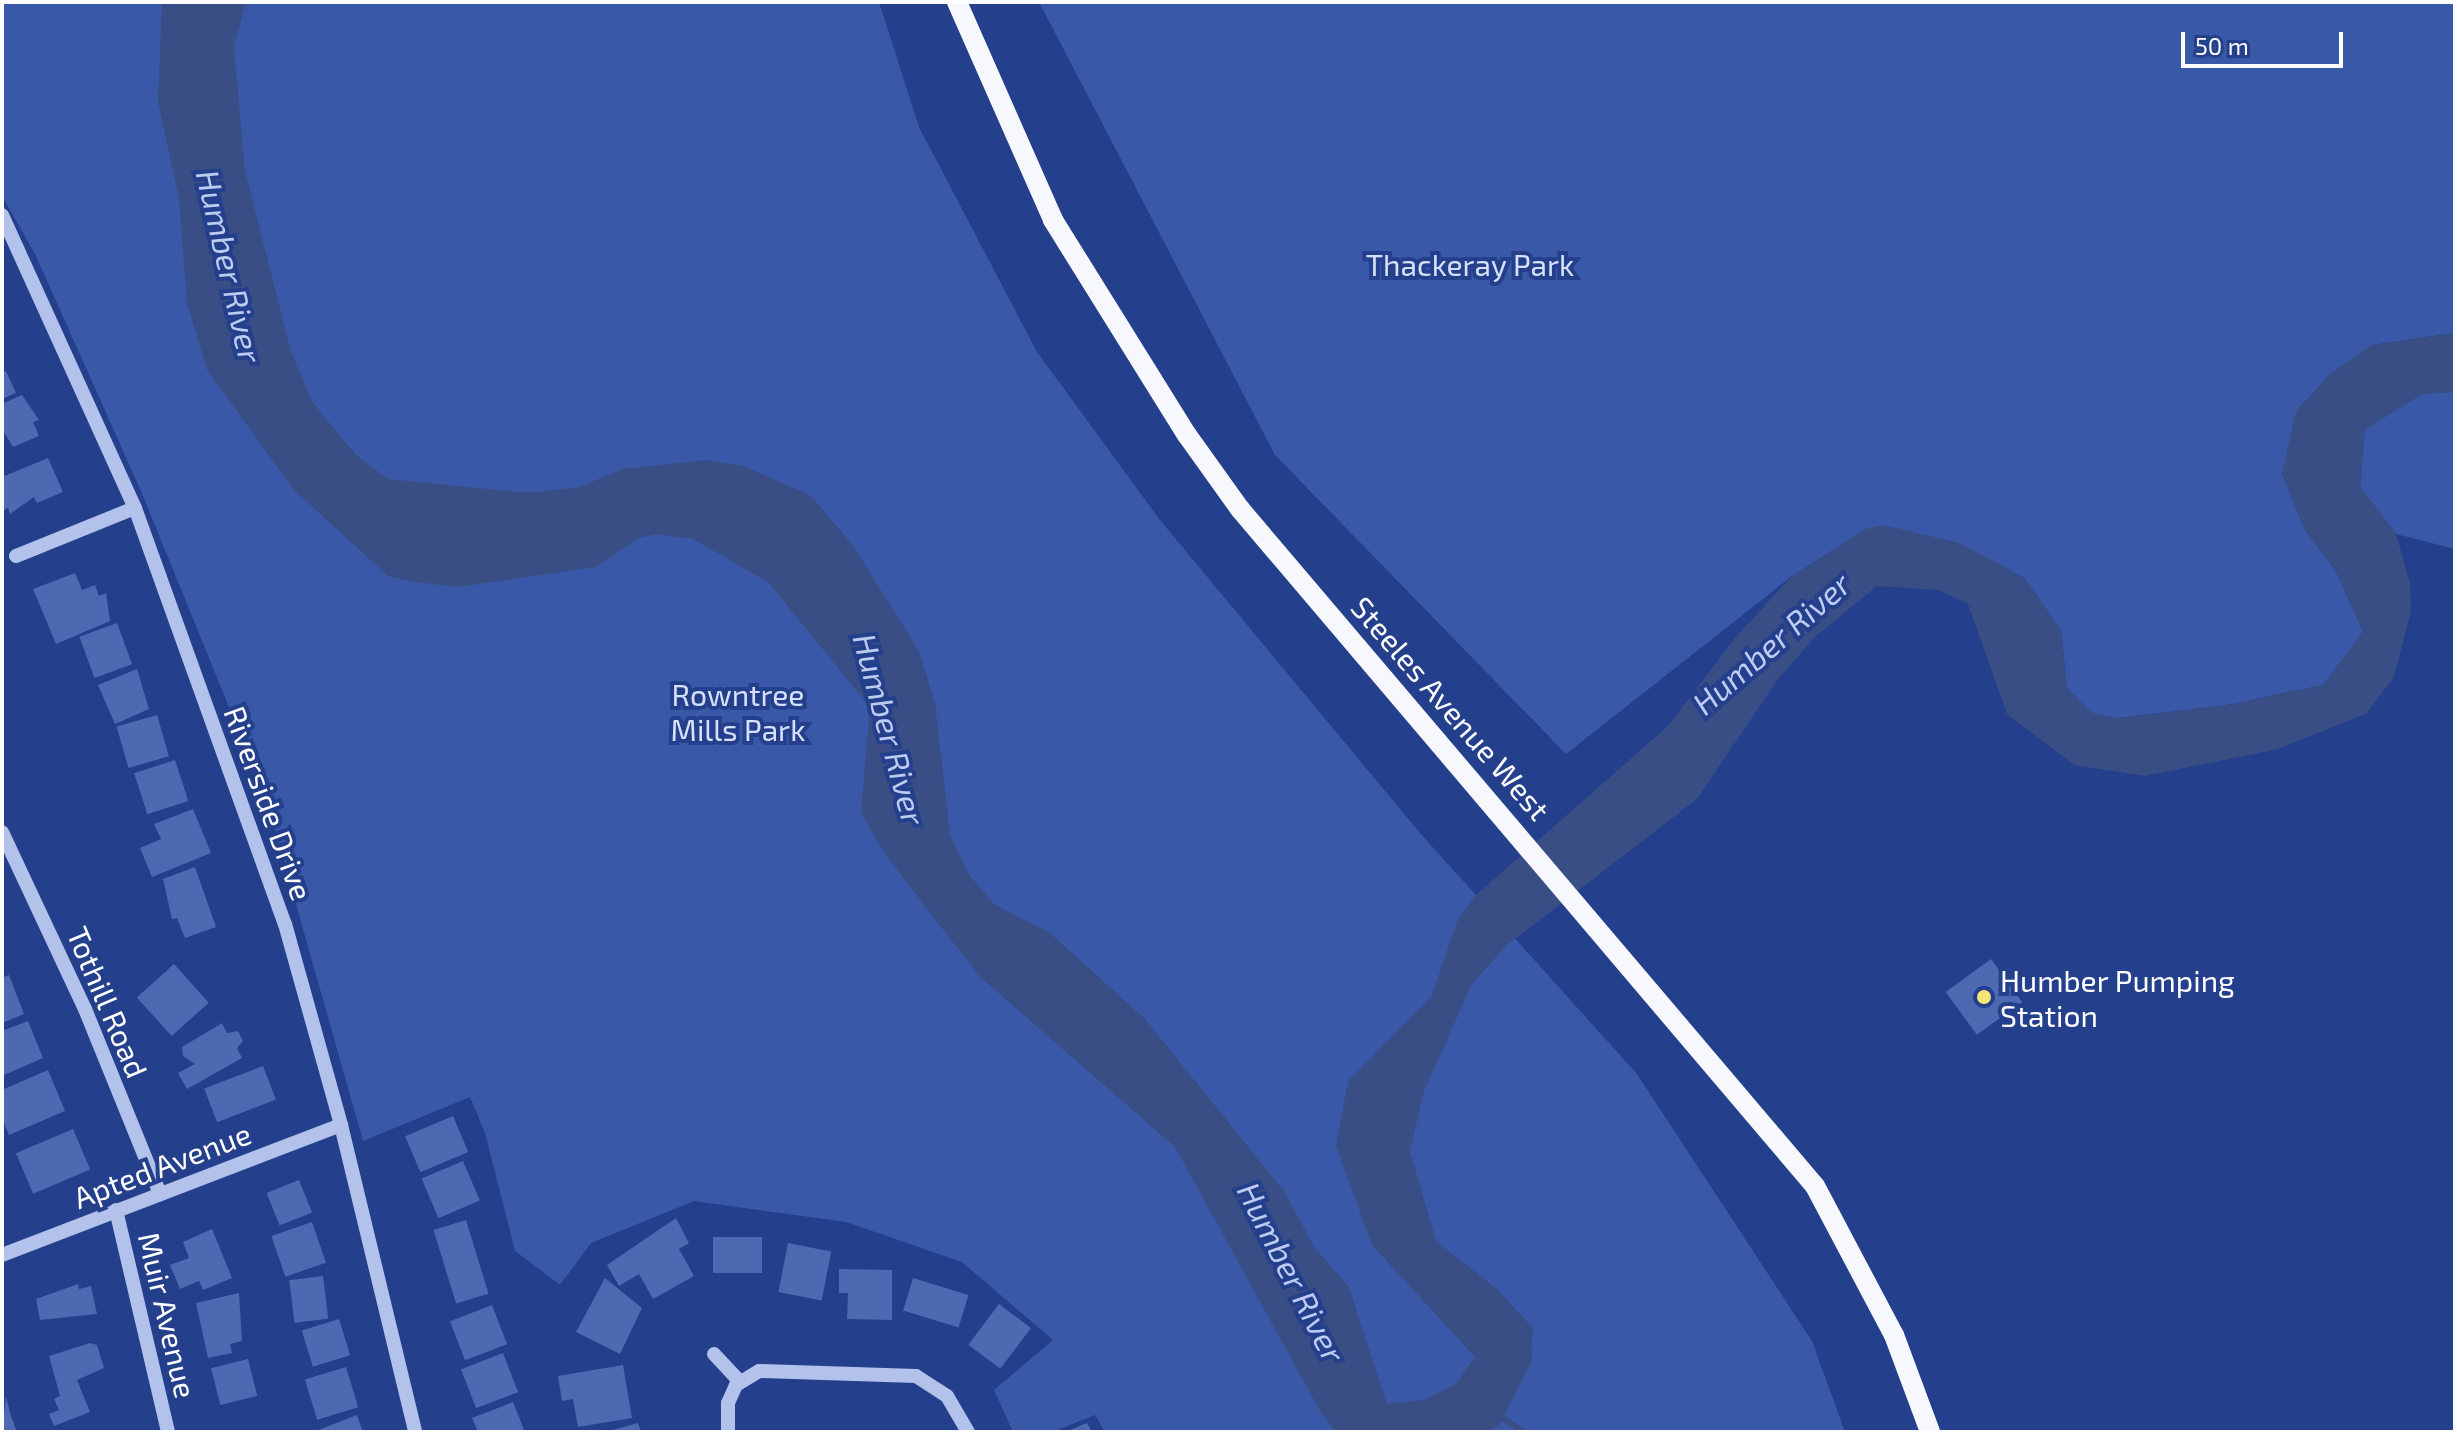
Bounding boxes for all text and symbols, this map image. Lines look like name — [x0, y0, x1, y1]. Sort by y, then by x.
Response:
scale bar — [2185, 16, 2347, 66]
text: 50 m — [2195, 31, 2249, 60]
water label: Humber River — [189, 166, 271, 366]
park label: Thackeray Park — [1365, 246, 1575, 282]
water label: Humber River — [1684, 564, 1858, 722]
street label: Steeles Avenue West — [1344, 589, 1558, 827]
water label: Humber River — [846, 629, 934, 829]
park label: Rowntree Mills Park — [671, 676, 805, 746]
street label: Riverside Drive — [217, 701, 321, 905]
street label: Tothill Road — [60, 921, 156, 1083]
place label: Humber Pumping Station — [2000, 962, 2235, 1032]
marker: Humber Pumping Station — [1975, 988, 1993, 1006]
street label: Apted Avenue — [68, 1115, 256, 1215]
water label: Humber River — [1230, 1175, 1354, 1369]
street label: Muir Avenue — [131, 1228, 205, 1402]

